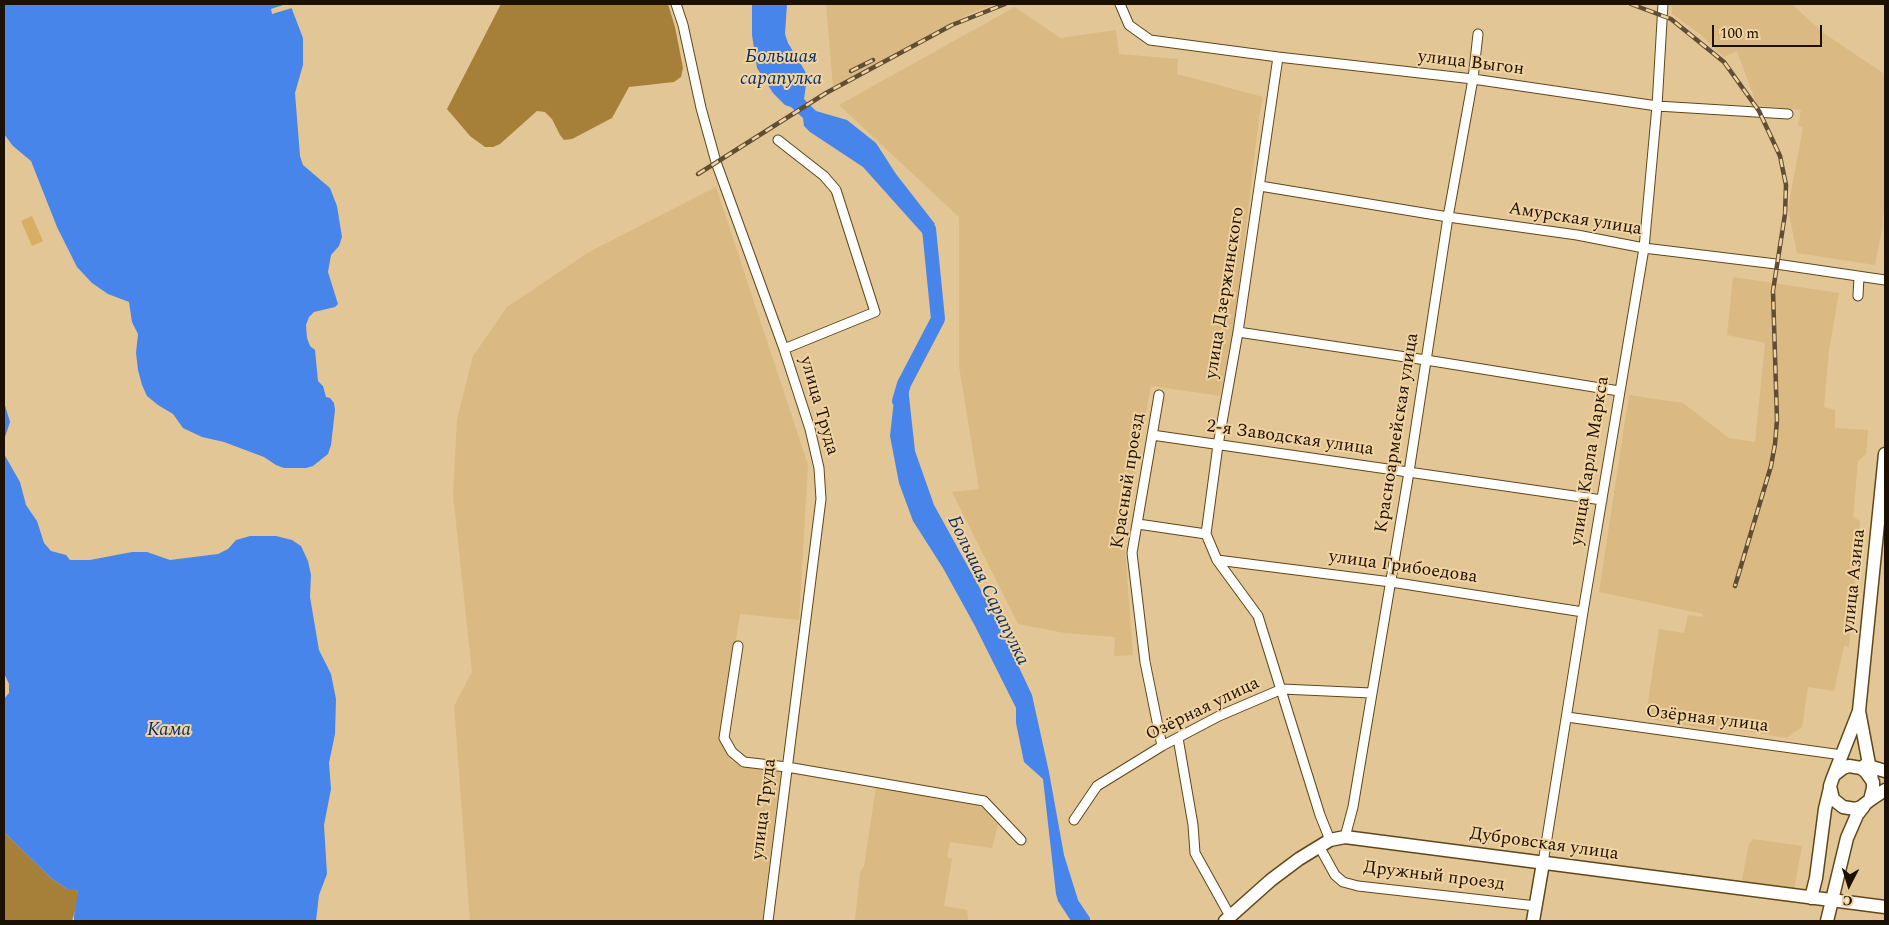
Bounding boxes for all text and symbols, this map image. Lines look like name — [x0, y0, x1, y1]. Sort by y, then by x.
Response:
scale bar — [1714, 15, 1824, 47]
text: 100 m — [1720, 22, 1759, 45]
water label: Большая сарапулка — [740, 47, 822, 91]
street label: улица Выгон — [1417, 47, 1525, 81]
street label: Амурская улица — [1507, 199, 1643, 241]
street label: улица Дзержинского — [1202, 205, 1250, 381]
street label: Красноармейская улица — [1372, 331, 1424, 535]
street label: улица Труда — [794, 354, 842, 458]
street label: улица Карла Маркса — [1567, 375, 1615, 547]
street label: Красный проезд — [1108, 412, 1150, 550]
street label: 2-я Заводская улица — [1205, 417, 1375, 461]
water label: Большая Сарапулка — [941, 512, 1033, 670]
street label: улица Азина — [1839, 528, 1871, 634]
street label: улица Грибоедова — [1327, 547, 1479, 589]
street label: Озёрная улица — [1143, 673, 1263, 747]
street label: Озёрная улица — [1644, 702, 1770, 738]
water label: Кама — [147, 720, 191, 742]
street label: улица Труда — [748, 757, 782, 861]
street label: Дубровская улица — [1468, 824, 1620, 866]
street label: Дружный проезд — [1362, 858, 1506, 896]
north arrow — [1824, 860, 1874, 910]
text: С — [1842, 890, 1854, 911]

